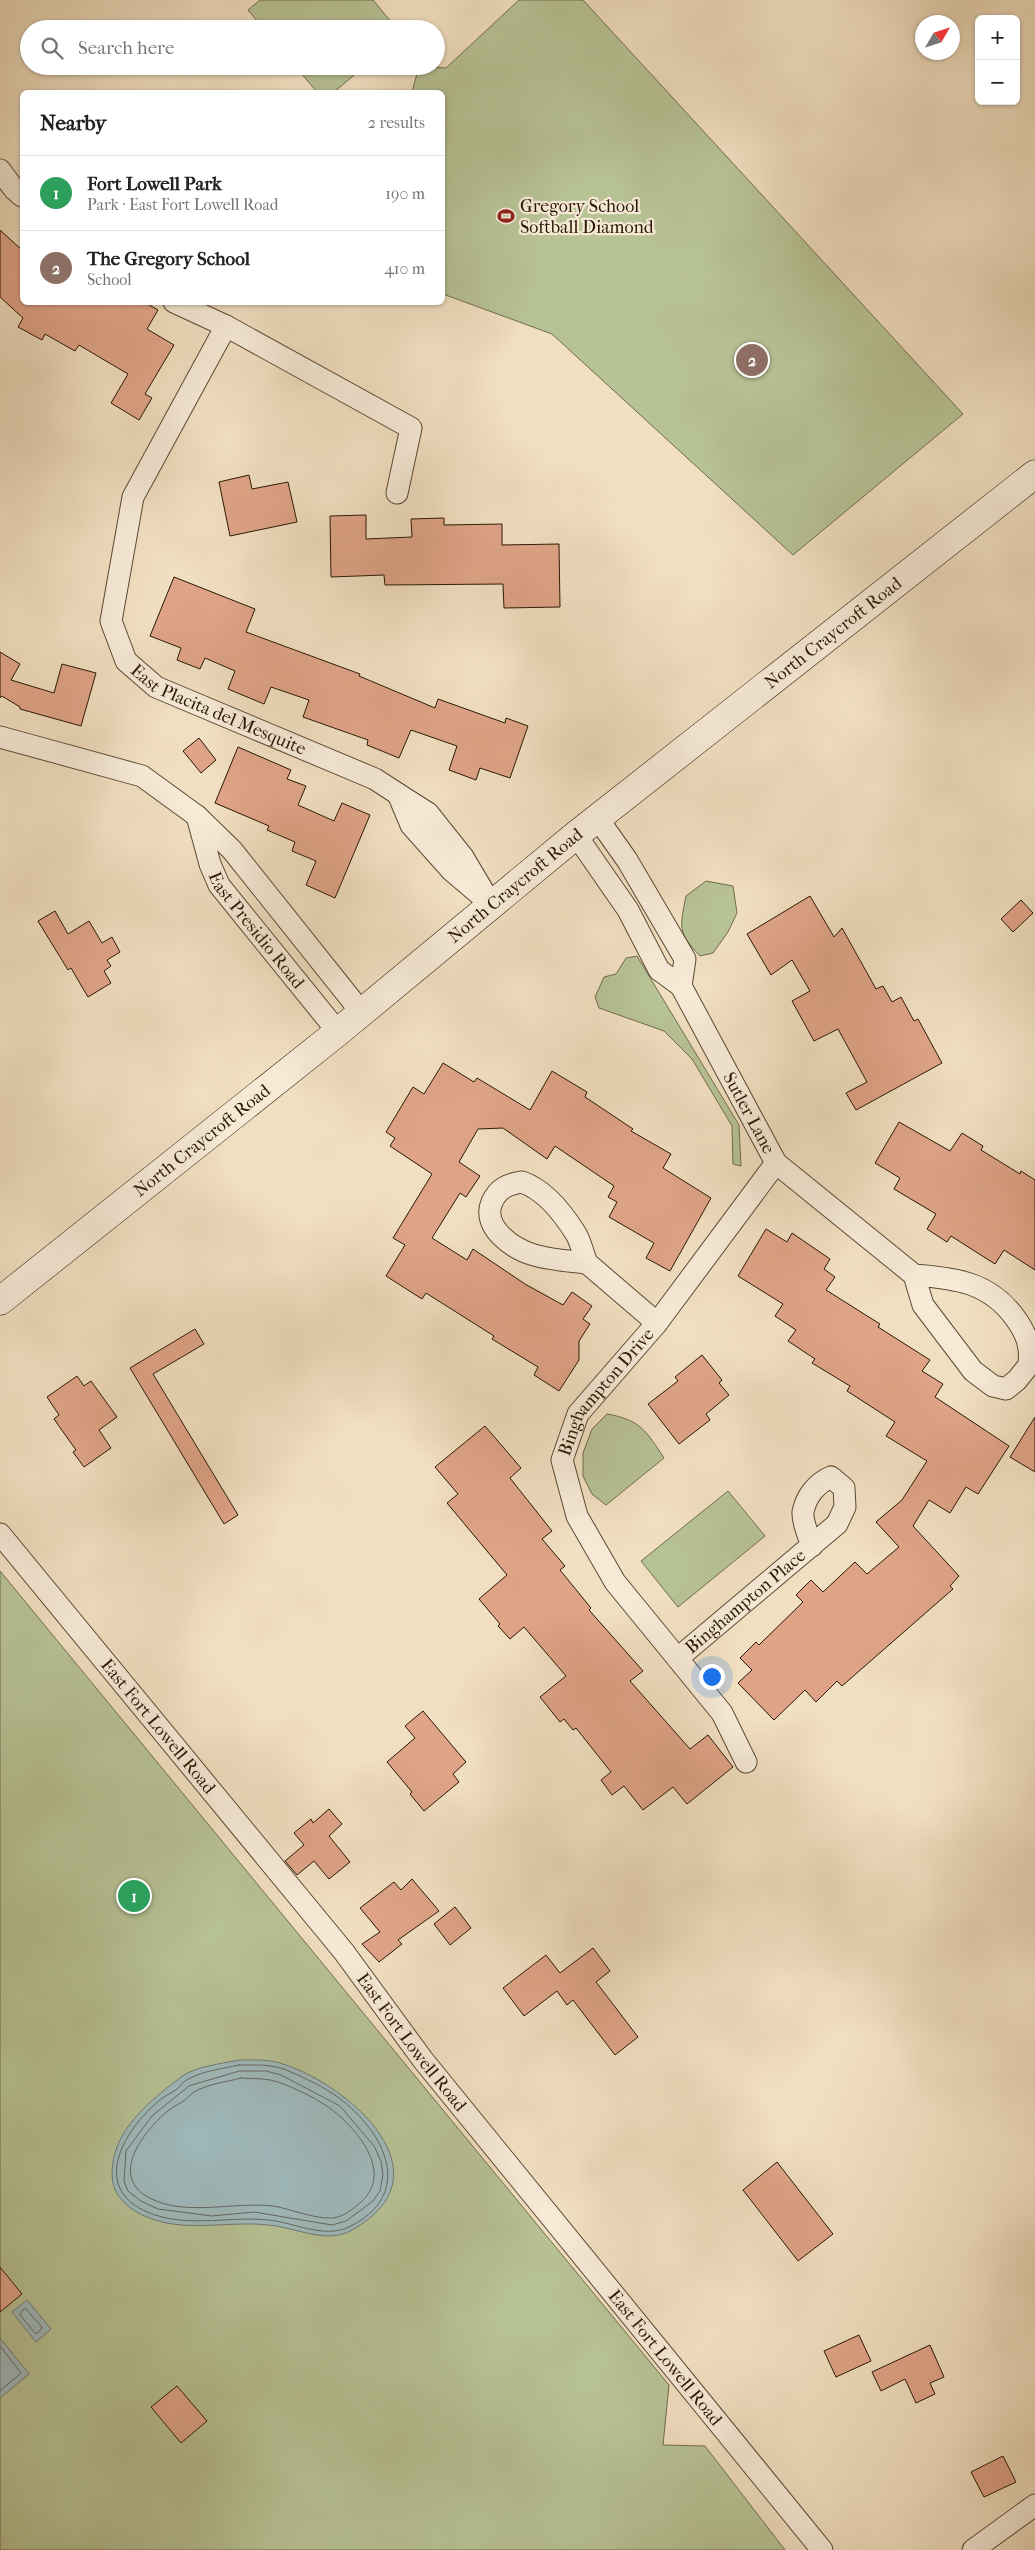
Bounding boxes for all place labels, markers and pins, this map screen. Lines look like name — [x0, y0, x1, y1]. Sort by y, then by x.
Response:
place label: Gregory School Softball Diamond — [520, 196, 654, 238]
sports icon: Gregory School Softball Diamond — [496, 206, 516, 226]
pin: 2 — [736, 341, 768, 379]
pin: 1 — [118, 1877, 150, 1915]

